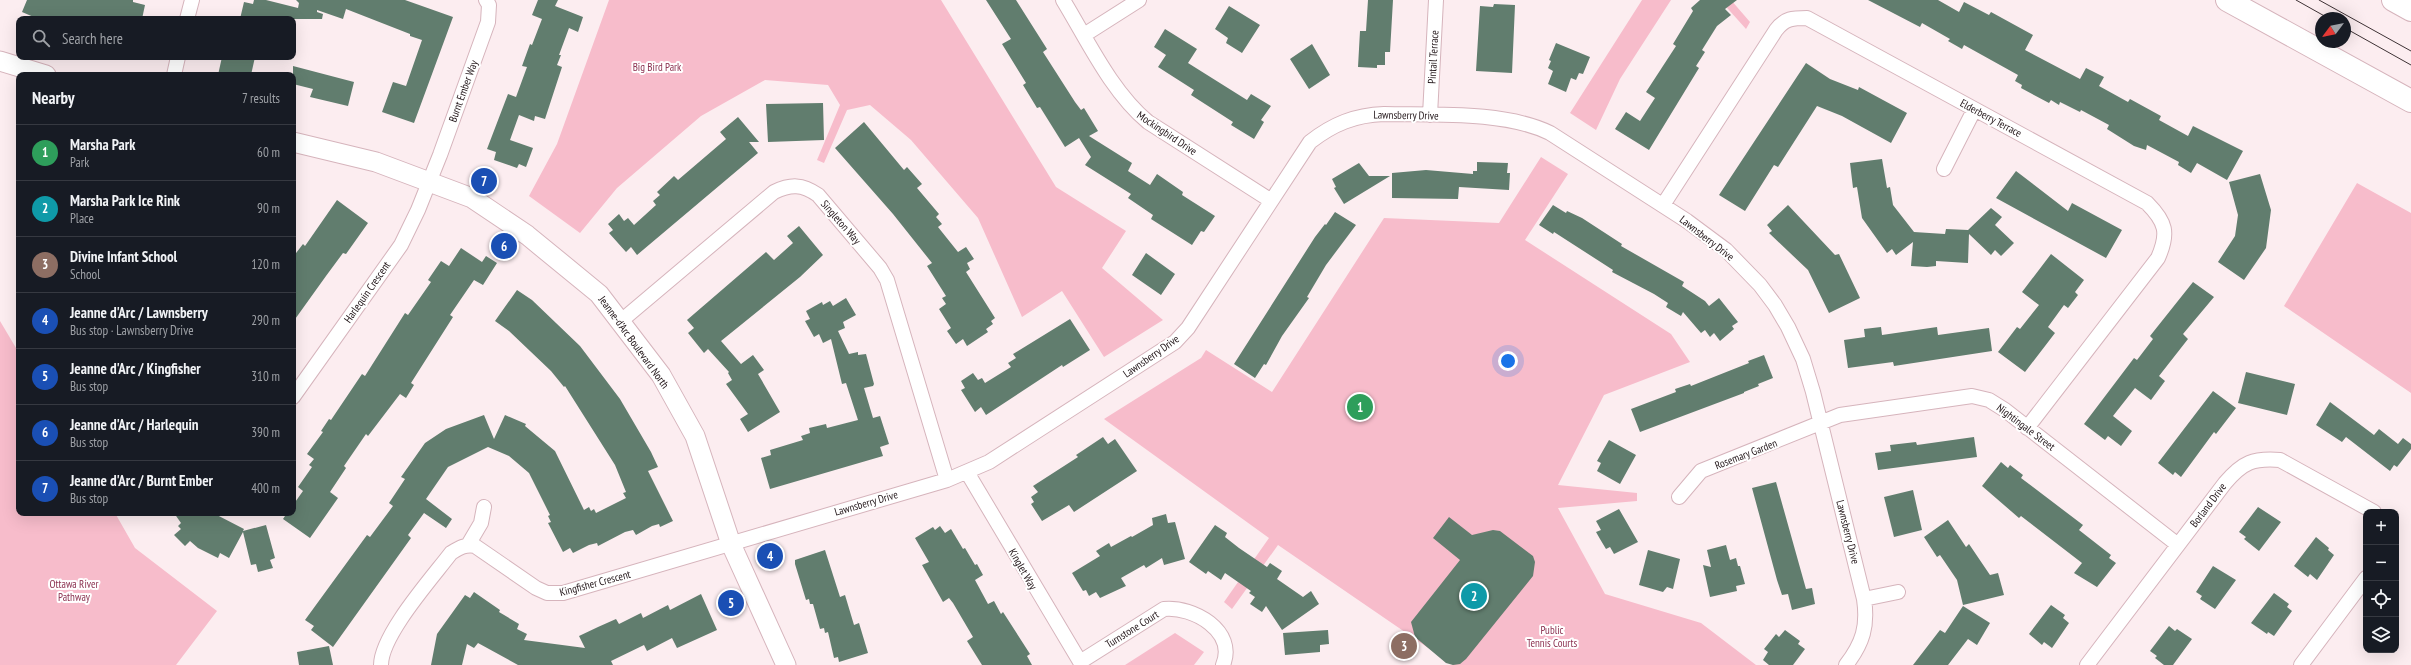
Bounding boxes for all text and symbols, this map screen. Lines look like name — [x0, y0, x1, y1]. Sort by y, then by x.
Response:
north arrow — [2315, 12, 2351, 48]
search box — [16, 16, 296, 60]
icon: search — [30, 27, 52, 49]
text: Search here — [62, 29, 123, 48]
street label: Pintail Terrace — [1425, 29, 1441, 84]
street label: Burnt Ember Way — [445, 57, 481, 124]
park label: Big Bird Park — [633, 60, 682, 74]
text: Nearby — [32, 87, 75, 109]
text: 7 results — [242, 90, 280, 107]
street label: Elderberry Terrace — [1958, 96, 2025, 140]
street label: Lawnsberry Drive — [1373, 107, 1439, 123]
street label: Mockingbird Drive — [1134, 108, 1200, 158]
text: Marsha Park — [70, 135, 135, 154]
text: 1 — [42, 144, 48, 161]
text: 60 m — [257, 144, 280, 161]
text: Park — [70, 154, 89, 171]
pin: 7 — [471, 166, 497, 196]
text: Marsha Park Ice Rink — [70, 191, 180, 210]
street label: Singleton Way — [818, 197, 865, 248]
text: 2 — [42, 200, 48, 217]
text: 90 m — [257, 200, 280, 217]
text: Place — [70, 210, 94, 227]
street label: Lawnsberry Drive — [1677, 212, 1737, 264]
pin: 6 — [491, 231, 517, 261]
text: Divine Infant School — [70, 247, 177, 266]
text: 3 — [42, 256, 48, 273]
text: 120 m — [251, 256, 280, 273]
street label: Harlequin Crescent — [341, 259, 393, 325]
text: School — [70, 266, 100, 283]
street label: Jeanne-d'Arc Boulevard North — [595, 292, 672, 391]
text: Jeanne d'Arc / Lawnsberry — [70, 303, 208, 322]
text: 4 — [42, 312, 48, 329]
text: 290 m — [251, 312, 280, 329]
text: Bus stop · Lawnsberry Drive — [70, 322, 194, 339]
street label: Lawnsberry Drive — [1120, 331, 1182, 380]
your location — [1498, 351, 1518, 371]
text: Jeanne d'Arc / Kingfisher — [70, 359, 201, 378]
text: 5 — [42, 368, 48, 385]
text: 310 m — [251, 368, 280, 385]
text: Bus stop — [70, 378, 108, 395]
pin: 1 — [1347, 392, 1373, 422]
street label: Nightingale Street — [1994, 400, 2058, 454]
text: Jeanne d'Arc / Harlequin — [70, 415, 199, 434]
text: 6 — [42, 424, 48, 441]
text: 390 m — [251, 424, 280, 441]
text: Bus stop — [70, 434, 108, 451]
street label: Rosemary Garden — [1713, 436, 1779, 472]
text: Jeanne d'Arc / Burnt Ember — [70, 471, 213, 490]
text: 7 — [42, 480, 48, 497]
text: 400 m — [251, 480, 280, 497]
street label: Borland Drive — [2187, 480, 2229, 530]
street label: Lawnsberry Drive — [833, 487, 900, 519]
text: Bus stop — [70, 490, 108, 507]
street label: Lawnsberry Drive — [1833, 499, 1863, 566]
map controls — [2363, 509, 2399, 653]
button: + — [2363, 509, 2399, 545]
pin: 4 — [757, 541, 783, 571]
button: − — [2363, 545, 2399, 581]
street label: Kinglet Way — [1006, 546, 1041, 593]
street label: Kingfisher Crescent — [558, 567, 632, 599]
park label: Ottawa River Pathway — [49, 577, 99, 604]
pin: 2 — [1461, 581, 1487, 611]
button: locate — [2363, 581, 2399, 617]
pin: 5 — [718, 588, 744, 618]
street label: Turnstone Court — [1103, 607, 1161, 651]
button: layers — [2363, 617, 2399, 653]
park label: Public Tennis Courts — [1527, 623, 1578, 650]
pin: 3 — [1391, 631, 1417, 661]

